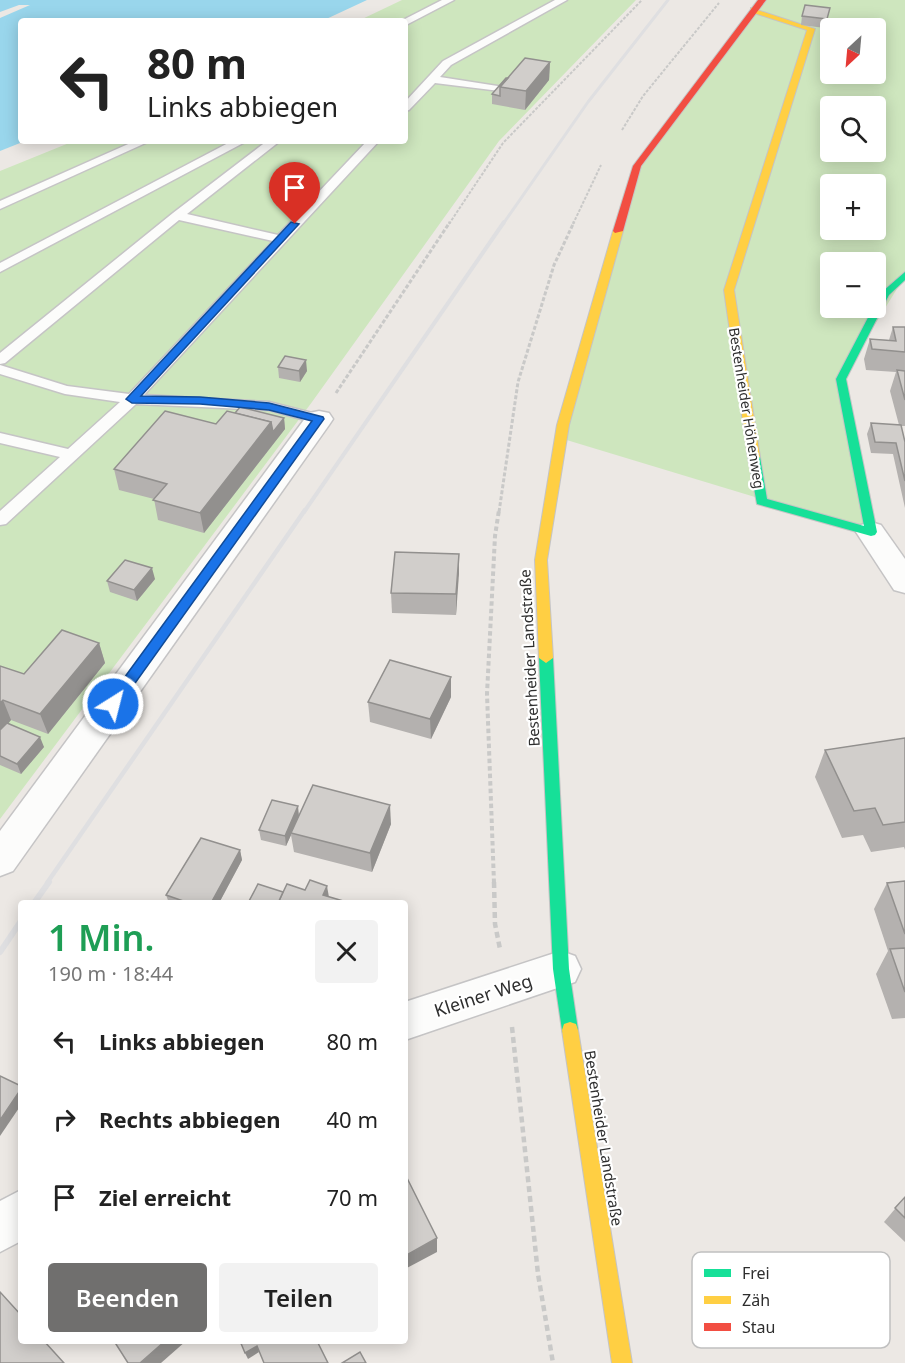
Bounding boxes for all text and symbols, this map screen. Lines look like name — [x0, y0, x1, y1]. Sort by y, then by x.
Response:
north arrow — [820, 18, 886, 84]
map controls — [820, 18, 886, 318]
text: 80 m — [147, 34, 247, 91]
icon: left — [48, 42, 126, 120]
text: Links abbiegen — [147, 88, 338, 125]
button: search — [820, 96, 886, 162]
pin — [269, 162, 320, 224]
icon: arrive — [278, 171, 311, 204]
button: + — [820, 174, 886, 240]
button: − — [820, 252, 886, 318]
street label: Bestenheider Höhenweg — [725, 326, 769, 490]
street label: Bestenheider Landstraße — [514, 569, 544, 747]
position arrow — [81, 672, 145, 736]
text: 1 Min. — [48, 913, 155, 962]
button: close — [315, 920, 378, 983]
text: 190 m · 18:44 — [48, 960, 173, 987]
street label: Kleiner Weg — [431, 968, 535, 1022]
icon: left — [48, 1025, 81, 1058]
text: Links abbiegen — [99, 1026, 265, 1056]
text: 80 m — [327, 1026, 378, 1056]
street label: Bestenheider Landstraße — [580, 1049, 628, 1227]
icon: right — [48, 1103, 81, 1136]
text: Rechts abbiegen — [99, 1104, 281, 1134]
text: 40 m — [327, 1104, 378, 1134]
icon: arrive — [48, 1181, 81, 1214]
text: Ziel erreicht — [99, 1182, 231, 1212]
text: 70 m — [327, 1182, 378, 1212]
legend — [692, 1252, 890, 1348]
text: Frei — [742, 1262, 770, 1284]
button: Beenden — [48, 1263, 207, 1332]
button: Teilen — [219, 1263, 378, 1332]
text: Zäh — [742, 1289, 770, 1311]
text: Stau — [742, 1316, 775, 1338]

